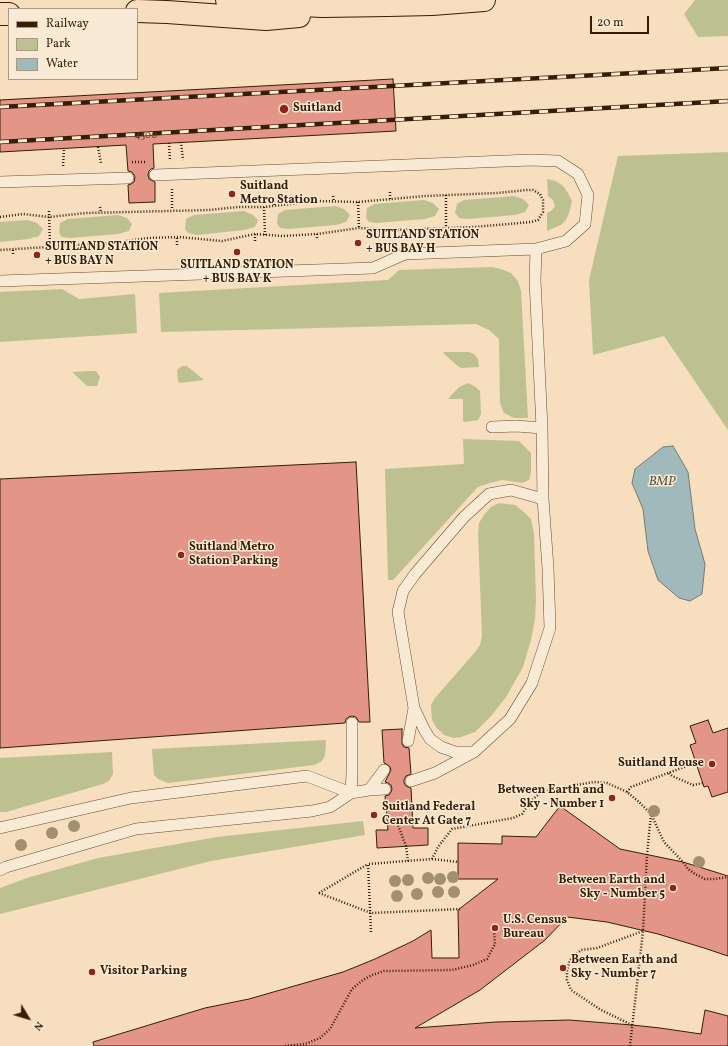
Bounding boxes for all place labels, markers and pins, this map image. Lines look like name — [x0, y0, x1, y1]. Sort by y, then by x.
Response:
place label: Suitland — [293, 102, 341, 116]
marker: Suitland — [278, 103, 290, 115]
place label: Suitland Metro Station — [240, 180, 318, 208]
marker: Suitland Metro Station — [227, 189, 237, 199]
place label: SUITLAND STATION + BUS BAY H — [366, 229, 479, 257]
marker: SUITLAND STATION + BUS BAY H — [353, 238, 363, 248]
place label: SUITLAND STATION + BUS BAY N — [45, 241, 158, 269]
marker: SUITLAND STATION + BUS BAY K — [232, 247, 242, 257]
marker: SUITLAND STATION + BUS BAY N — [32, 250, 42, 260]
place label: SUITLAND STATION + BUS BAY K — [180, 259, 294, 287]
place label: Suitland Metro Station Parking — [189, 541, 278, 569]
marker: Suitland Metro Station Parking — [176, 550, 186, 560]
place label: Suitland House — [618, 757, 704, 771]
marker: Suitland House — [707, 759, 717, 769]
place label: Between Earth and Sky - Number 1 — [497, 784, 604, 812]
marker: Between Earth and Sky - Number 1 — [607, 793, 617, 803]
place label: Suitland Federal Center At Gate 7 — [382, 801, 475, 829]
marker: Suitland Federal Center At Gate 7 — [369, 810, 379, 820]
place label: Between Earth and Sky - Number 5 — [558, 874, 665, 902]
marker: Between Earth and Sky - Number 5 — [668, 883, 678, 893]
place label: U.S. Census Bureau — [503, 914, 567, 942]
marker: U.S. Census Bureau — [490, 923, 500, 933]
place label: Between Earth and Sky - Number 7 — [571, 954, 678, 982]
marker: Between Earth and Sky - Number 7 — [558, 963, 568, 973]
place label: Visitor Parking — [100, 965, 187, 979]
marker: Visitor Parking — [87, 967, 97, 977]

